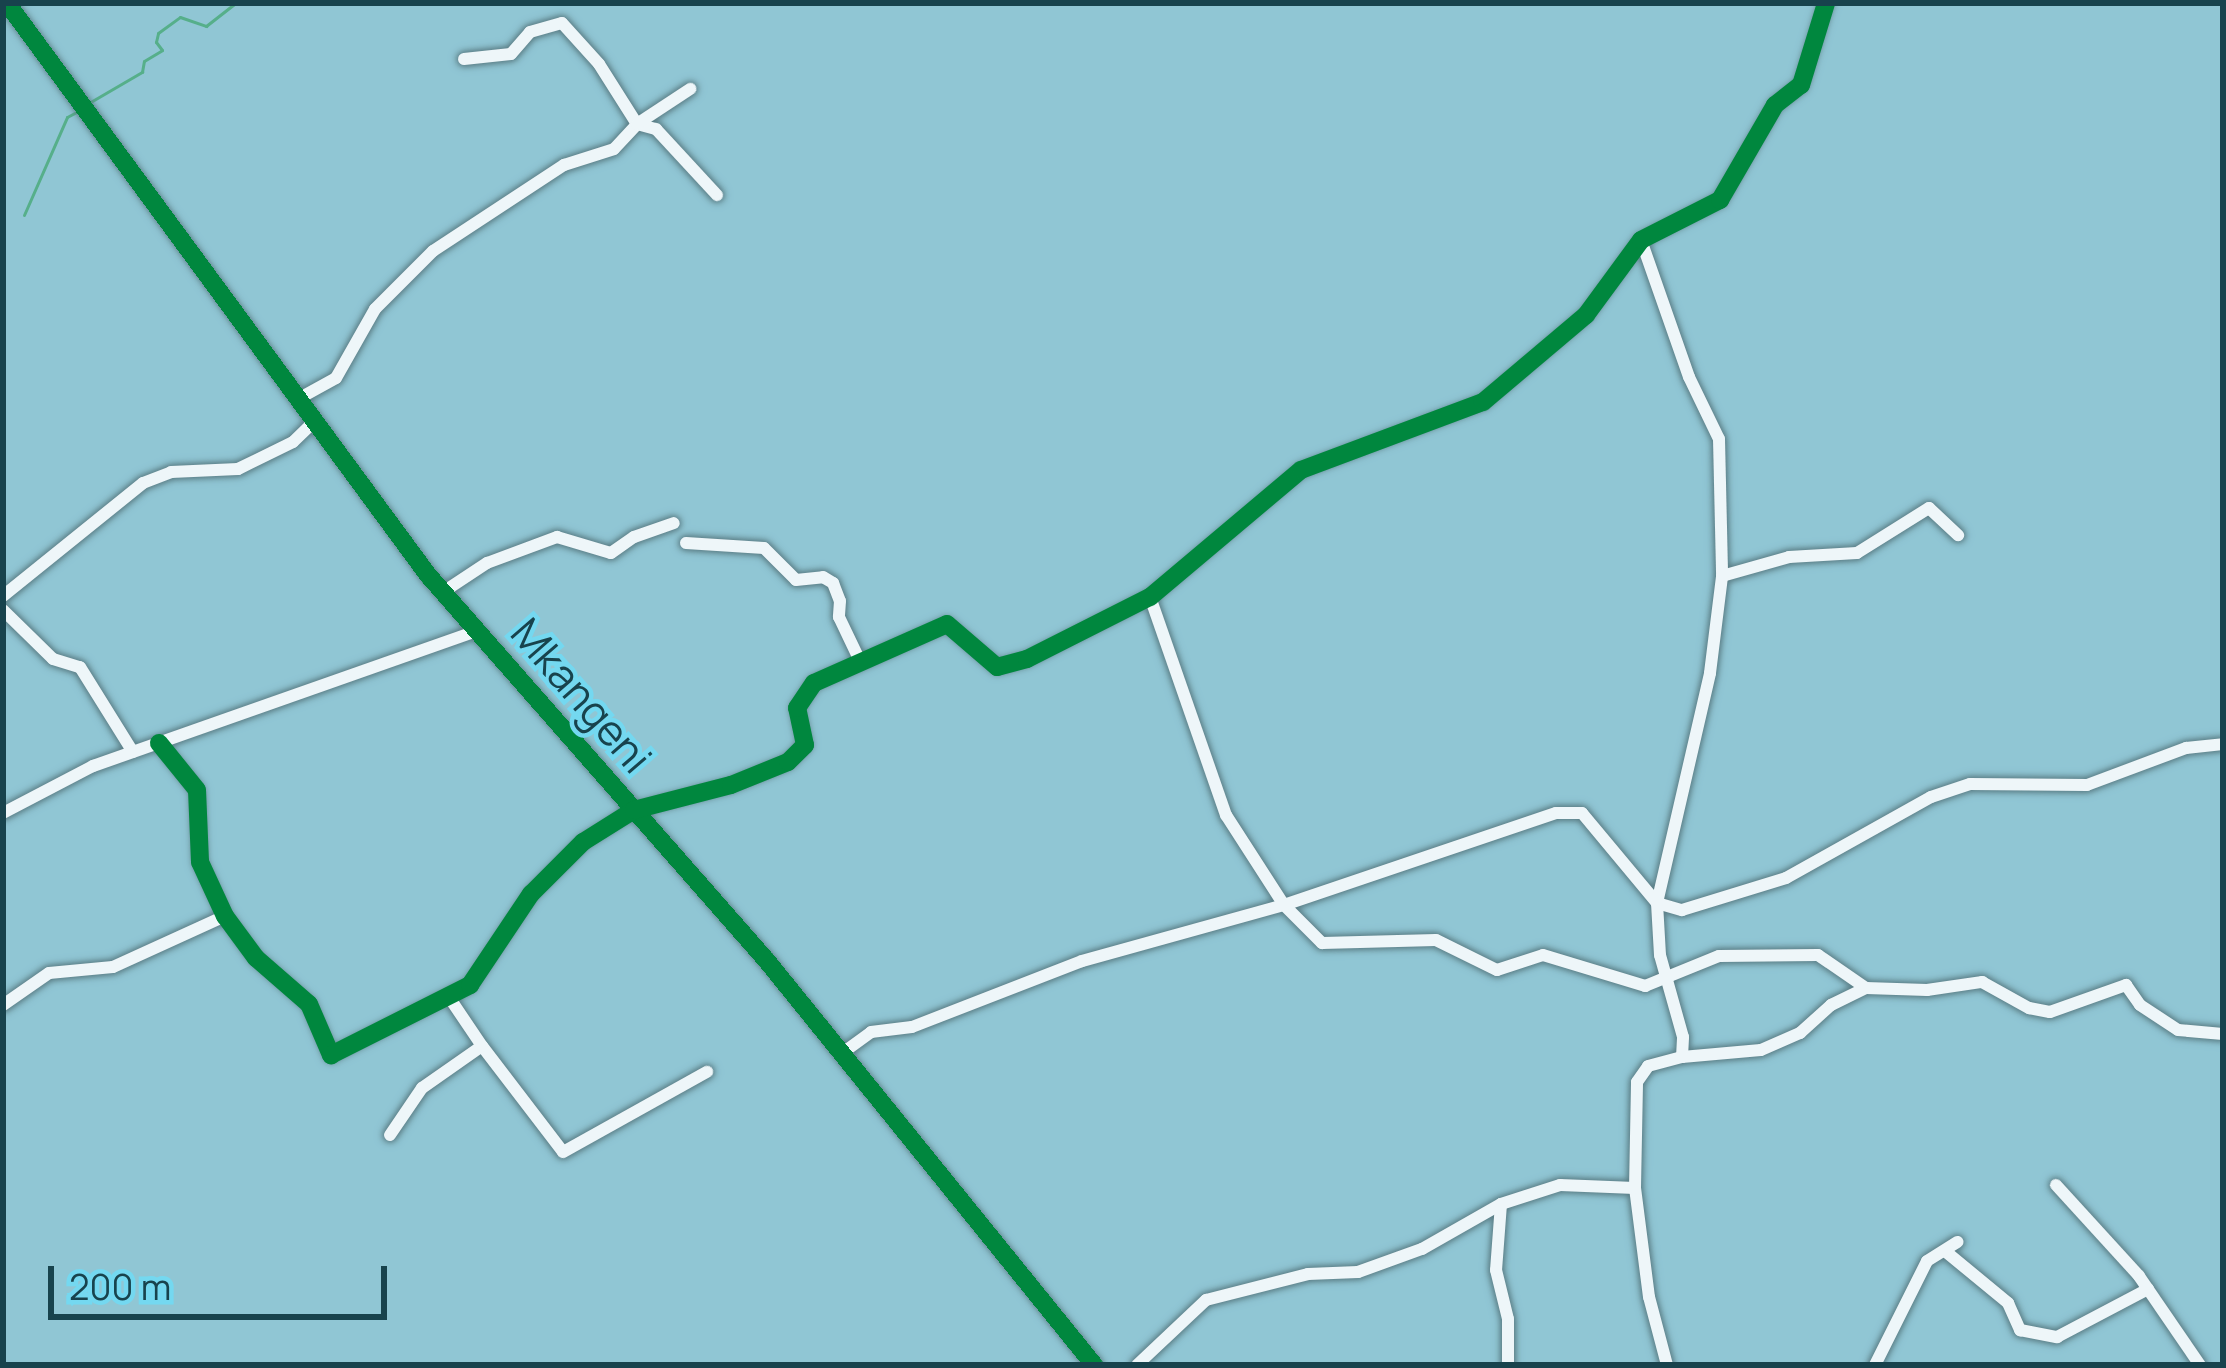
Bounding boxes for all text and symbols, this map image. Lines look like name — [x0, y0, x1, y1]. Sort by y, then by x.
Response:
street label: Mkangeni — [501, 608, 663, 782]
scale bar — [54, 1242, 393, 1316]
text: 200 m — [69, 1262, 171, 1311]

